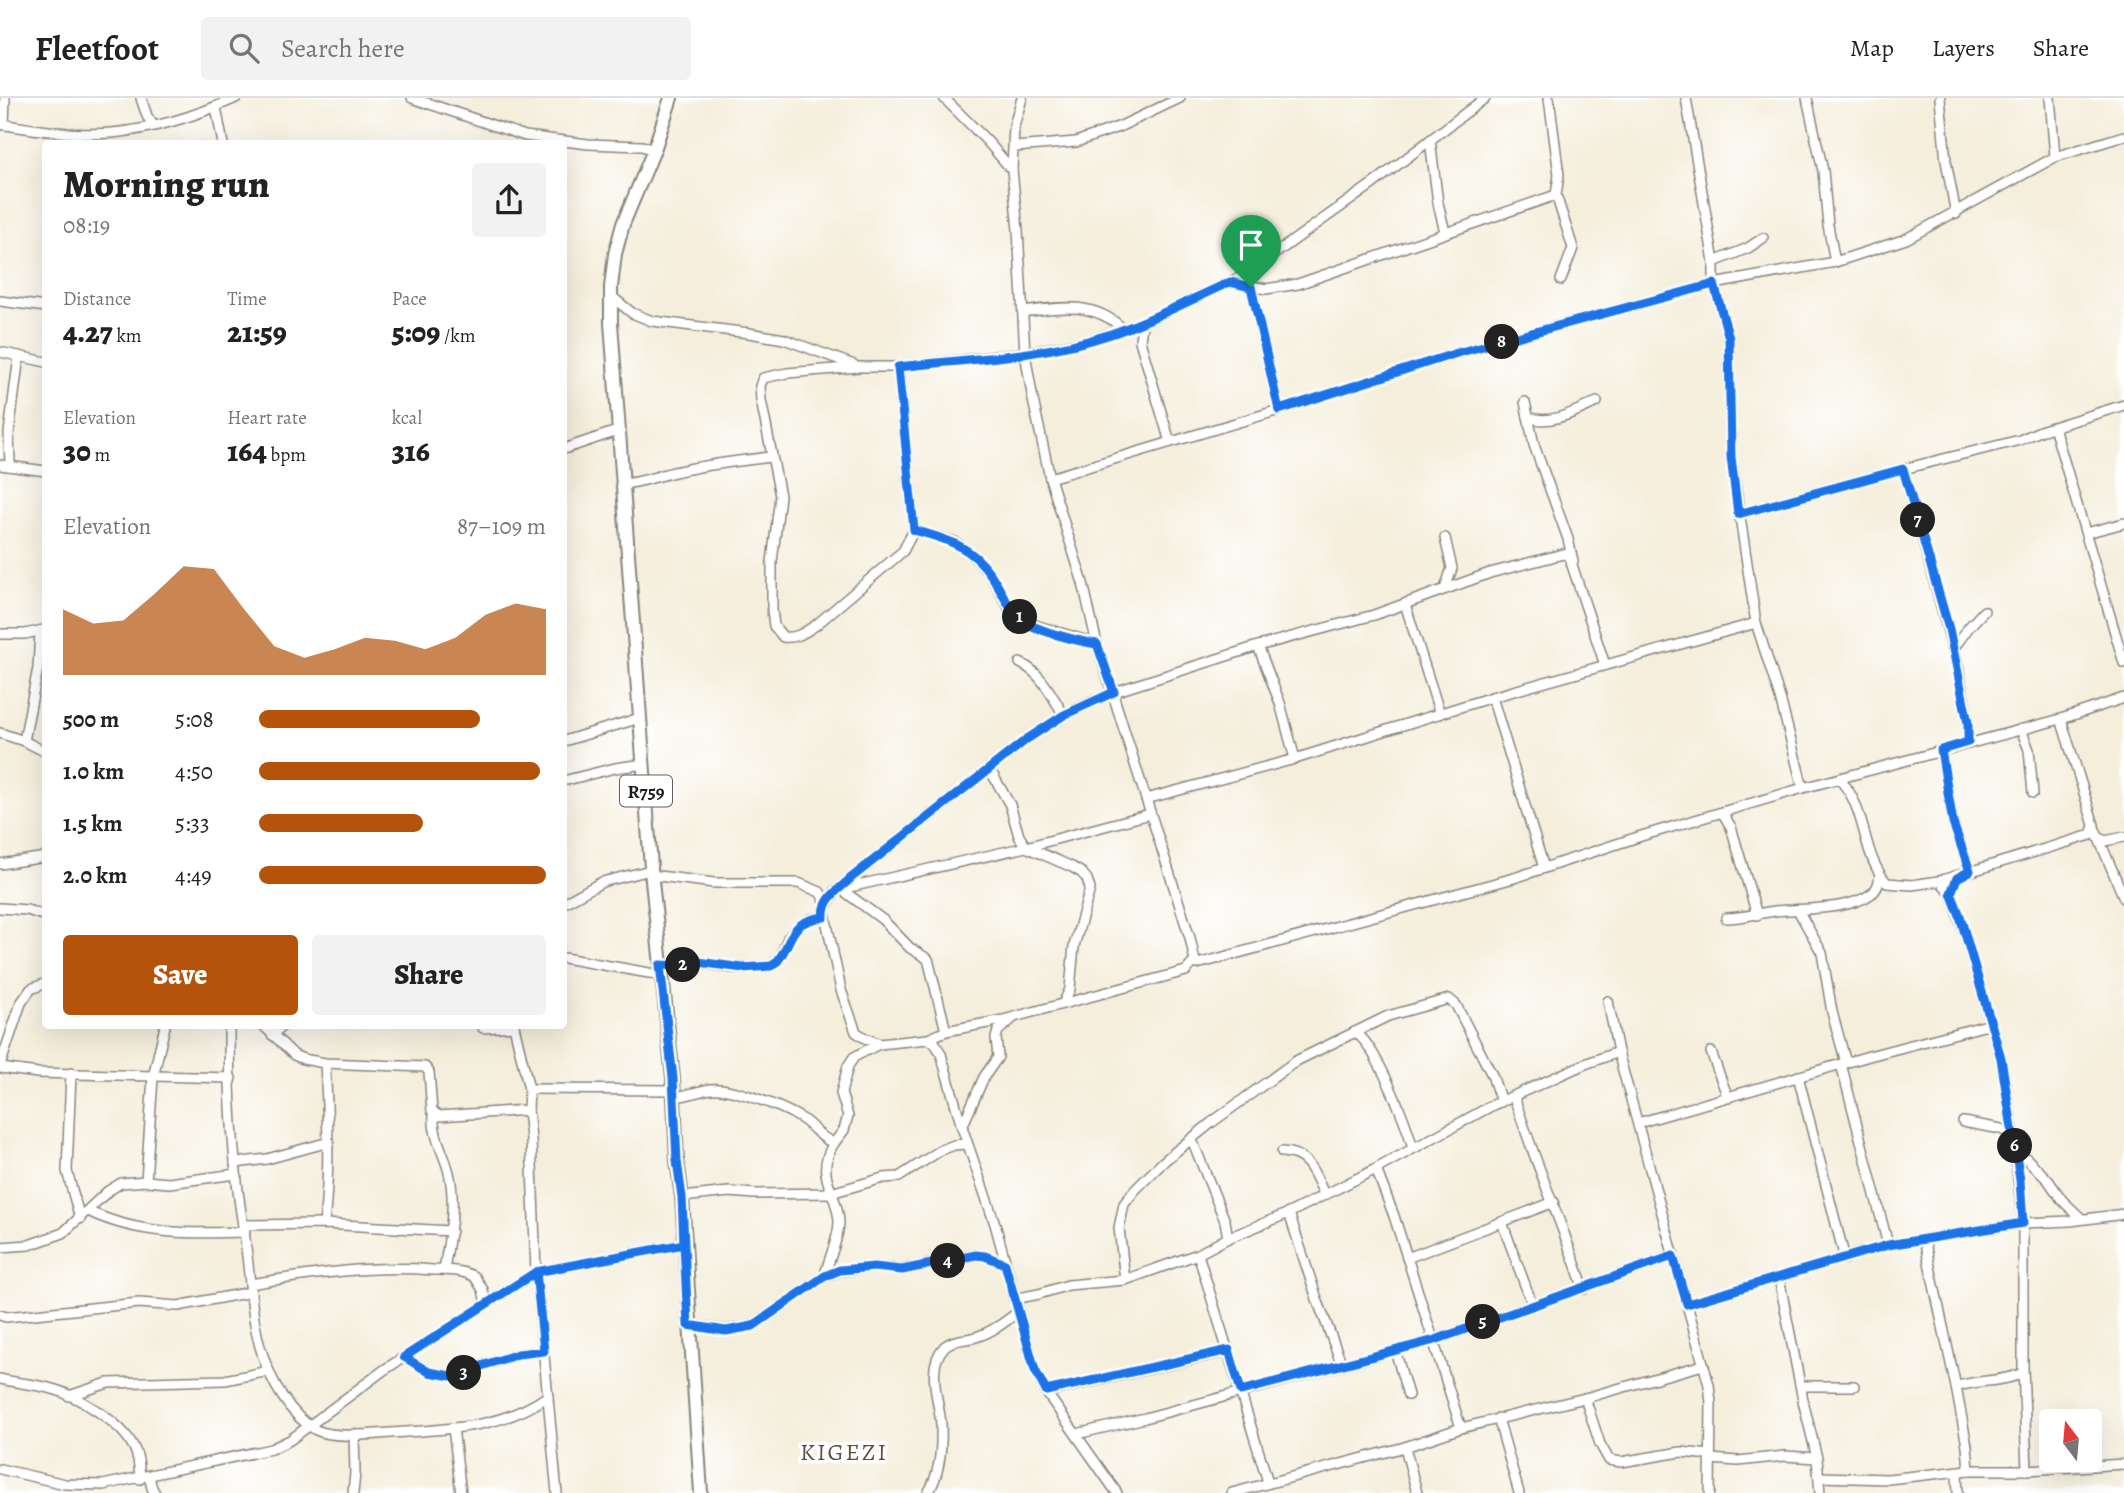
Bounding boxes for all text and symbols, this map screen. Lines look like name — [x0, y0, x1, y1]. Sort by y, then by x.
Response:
search box — [201, 17, 691, 80]
text: Fleetfoot — [35, 26, 159, 71]
icon: search — [225, 29, 263, 67]
text: Search here — [281, 31, 405, 66]
text: Map — [1850, 32, 1894, 64]
text: Layers — [1932, 32, 1995, 64]
text: Share — [2033, 32, 2089, 64]
text: Morning run — [63, 158, 270, 210]
button: share — [472, 163, 546, 237]
text: 08:19 — [63, 210, 110, 241]
pin — [1221, 215, 1281, 287]
icon: arrive — [1232, 226, 1270, 264]
text: Distance — [63, 286, 131, 312]
text: Time — [227, 286, 267, 312]
text: Pace — [392, 286, 427, 312]
text: 4.27 — [63, 312, 113, 352]
text: 21:59 — [227, 312, 287, 352]
text: 5:09 — [392, 312, 440, 352]
text: km — [113, 323, 142, 349]
text: /km — [440, 323, 475, 349]
pin: 8 — [1484, 324, 1520, 360]
text: 8 — [1497, 328, 1506, 354]
text: Elevation — [63, 405, 136, 431]
text: Heart rate — [227, 405, 307, 431]
text: kcal — [392, 405, 422, 431]
text: 30 — [63, 431, 91, 471]
text: 164 — [227, 431, 267, 471]
text: 316 — [392, 431, 430, 471]
text: m — [91, 442, 110, 468]
text: bpm — [267, 442, 306, 468]
pin: 7 — [1900, 502, 1936, 538]
text: 7 — [1913, 506, 1922, 532]
text: Elevation — [63, 511, 151, 542]
text: 87–109 m — [457, 511, 546, 542]
pin: 1 — [1002, 600, 1038, 634]
text: 1 — [1016, 603, 1023, 629]
text: 500 m — [63, 704, 119, 735]
text: 5:08 — [175, 704, 214, 735]
text: 1.0 km — [63, 756, 124, 787]
text: 4:50 — [175, 756, 213, 787]
road number: R759 — [620, 776, 672, 806]
text: 1.5 km — [63, 808, 123, 839]
text: 5:33 — [175, 808, 210, 839]
text: 2.0 km — [63, 860, 127, 891]
text: 4:49 — [175, 860, 212, 891]
button: Save — [63, 935, 298, 1015]
button: Share — [312, 935, 546, 1015]
pin: 2 — [666, 948, 700, 982]
text: 2 — [678, 951, 687, 977]
pin: 6 — [1997, 1128, 2032, 1164]
text: 6 — [2010, 1132, 2019, 1158]
pin: 4 — [930, 1244, 965, 1278]
text: 4 — [943, 1247, 952, 1273]
pin: 5 — [1466, 1304, 1500, 1340]
text: 5 — [1478, 1308, 1487, 1334]
pin: 3 — [447, 1356, 482, 1390]
text: 3 — [459, 1359, 468, 1385]
north arrow — [2039, 1409, 2102, 1472]
map controls — [2039, 1409, 2102, 1472]
district label: KIGEZI — [800, 1436, 888, 1468]

